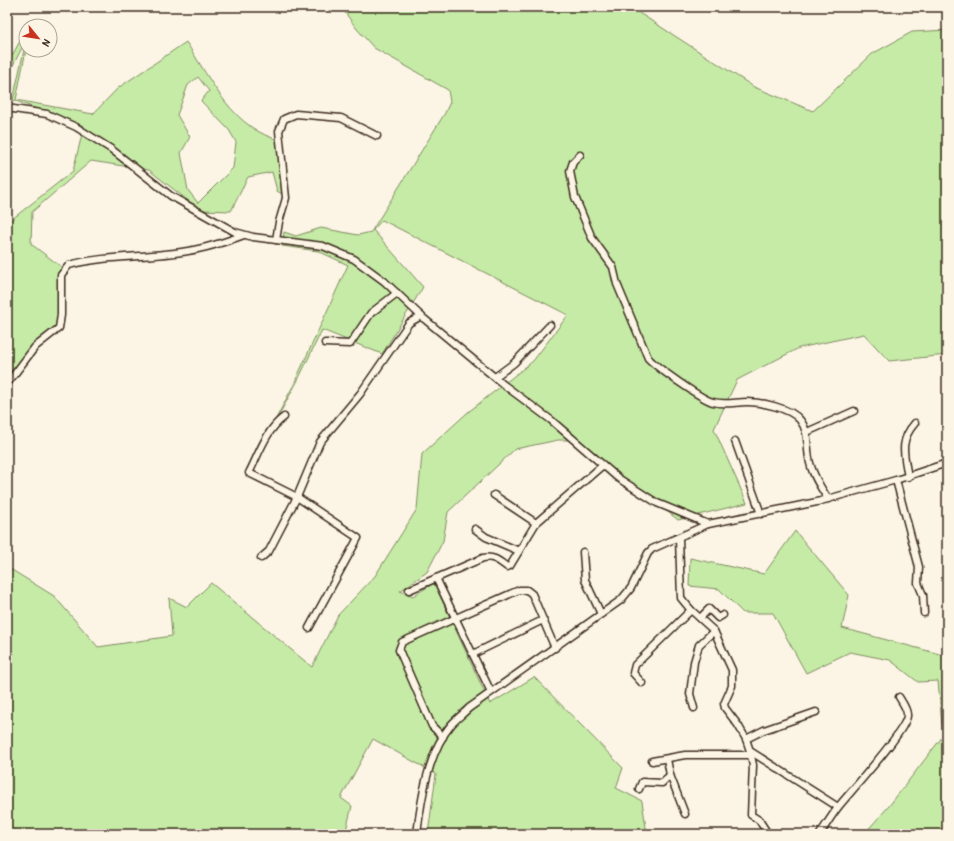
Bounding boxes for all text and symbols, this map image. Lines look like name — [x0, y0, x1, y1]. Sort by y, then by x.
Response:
north arrow — [18, 18, 58, 58]
text: N — [39, 37, 54, 49]

